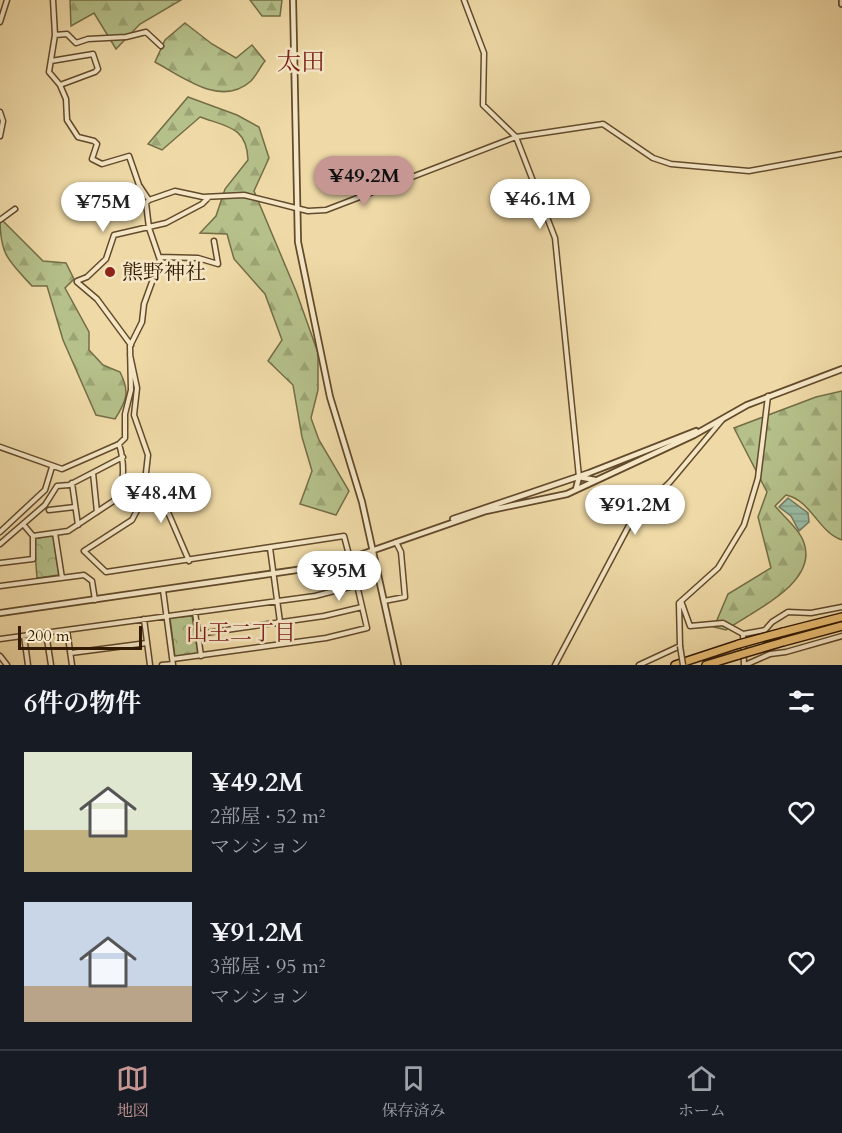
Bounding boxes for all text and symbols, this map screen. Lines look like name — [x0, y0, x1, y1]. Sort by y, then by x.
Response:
district label: 太田 — [277, 46, 325, 79]
pin: ¥49.2M — [315, 156, 413, 207]
text: ¥49.2M — [328, 162, 400, 189]
pin: ¥46.1M — [491, 179, 589, 230]
pin: ¥75M — [67, 182, 139, 233]
text: ¥46.1M — [504, 185, 576, 212]
text: ¥75M — [75, 188, 131, 215]
place label: 熊野神社 — [122, 258, 206, 287]
marker: 熊野神社 — [103, 265, 117, 279]
pin: ¥48.4M — [112, 473, 210, 524]
text: ¥48.4M — [125, 479, 197, 506]
pin: ¥91.2M — [586, 485, 684, 536]
text: ¥91.2M — [599, 491, 671, 518]
pin: ¥95M — [303, 551, 375, 602]
text: ¥95M — [311, 557, 367, 584]
district label: 山王二丁目 — [186, 618, 296, 648]
scale bar — [18, 623, 142, 650]
text: 200 m — [27, 625, 69, 647]
icon: filters — [785, 685, 818, 718]
text: 6件の物件 — [24, 686, 141, 721]
text: ¥49.2M — [210, 765, 303, 800]
icon: home — [72, 776, 144, 848]
icon: heart — [785, 796, 818, 829]
text: 2部屋 · 52 m² — [210, 803, 326, 830]
text: マンション — [210, 833, 309, 860]
text: ¥91.2M — [210, 915, 303, 950]
icon: home — [72, 926, 144, 998]
icon: heart — [785, 946, 818, 979]
text: 3部屋 · 95 m² — [210, 953, 326, 980]
text: マンション — [210, 983, 309, 1010]
tab: 地図 — [116, 1062, 149, 1122]
tab: 保存済み — [381, 1062, 445, 1122]
tab: ホーム — [678, 1062, 726, 1122]

